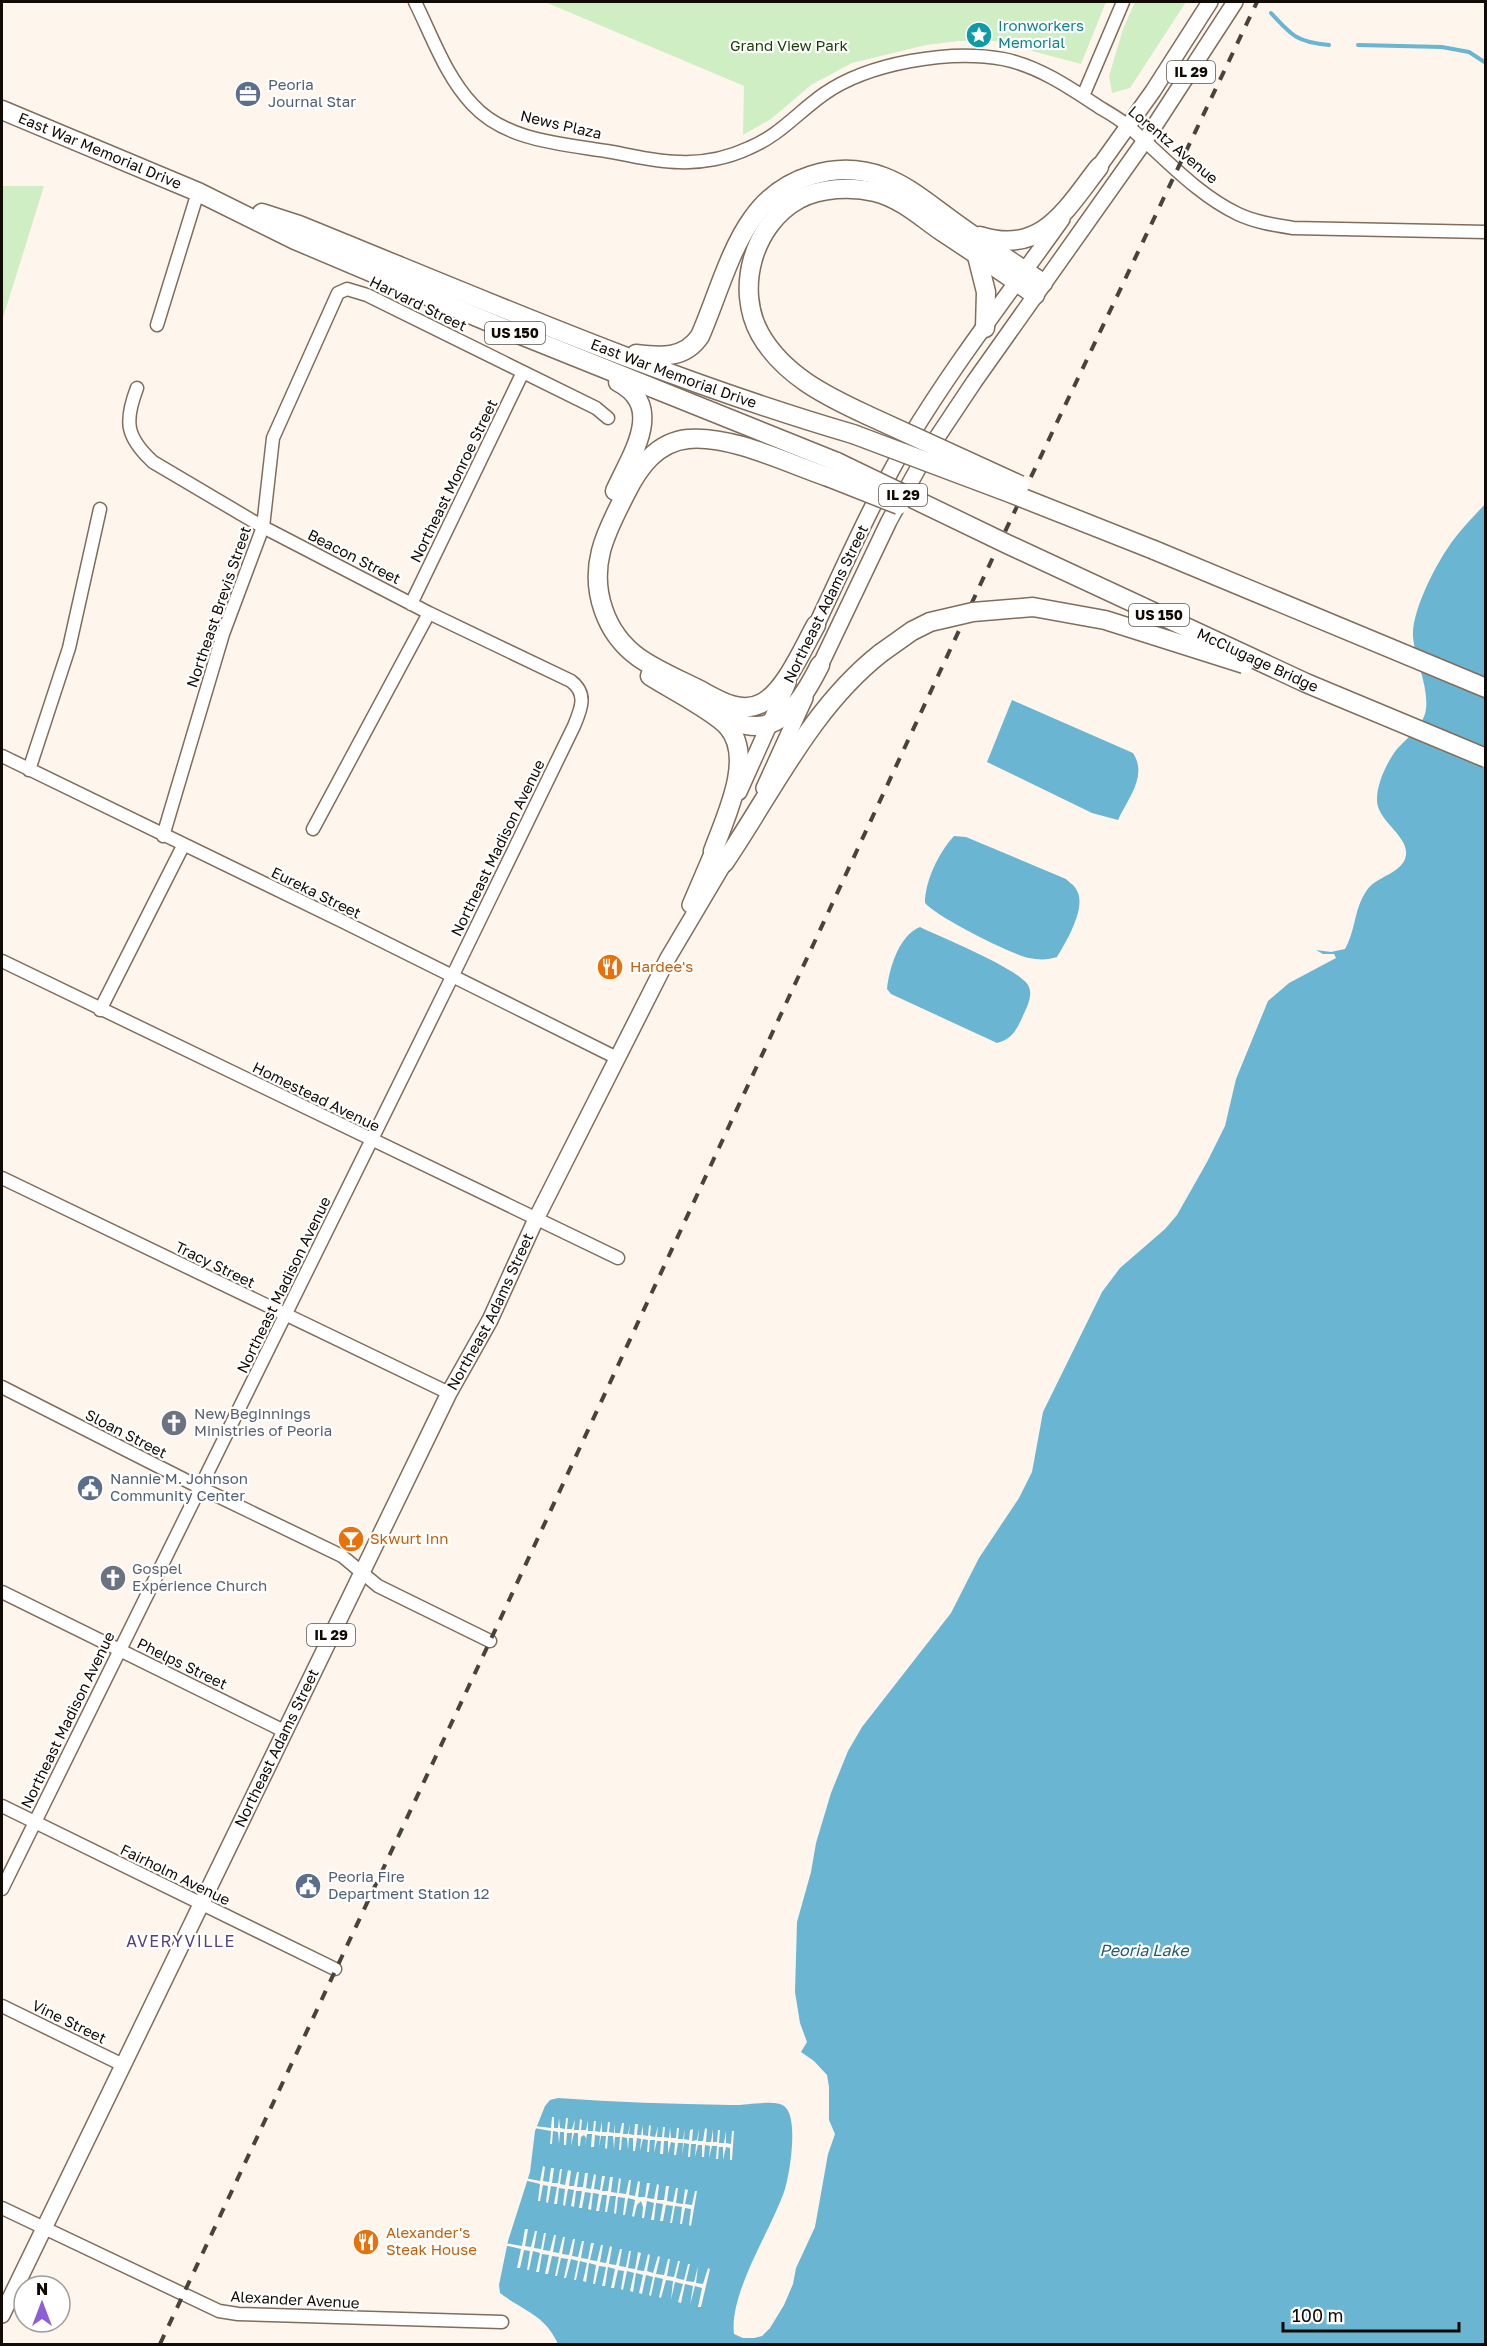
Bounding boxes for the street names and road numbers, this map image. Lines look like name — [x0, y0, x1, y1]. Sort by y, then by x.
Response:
road number: IL 29 — [1167, 61, 1215, 83]
street label: Lorentz Avenue — [1125, 101, 1222, 187]
street label: News Plaza — [519, 106, 604, 142]
street label: East War Memorial Drive — [16, 108, 185, 192]
street label: Harvard Street — [367, 272, 470, 334]
road number: US 150 — [485, 322, 545, 344]
street label: East War Memorial Drive — [588, 334, 759, 411]
street label: Northeast Monroe Street — [406, 396, 500, 565]
road number: IL 29 — [879, 484, 927, 506]
street label: Northeast Adams Street — [779, 522, 871, 686]
street label: Northeast Brevis Street — [182, 524, 254, 690]
street label: Beacon Street — [305, 525, 404, 587]
road number: US 150 — [1129, 604, 1189, 626]
street label: McClugage Bridge — [1194, 624, 1322, 695]
street label: Northeast Madison Avenue — [446, 756, 548, 939]
street label: Eureka Street — [269, 863, 364, 922]
street label: Homestead Avenue — [250, 1057, 383, 1135]
street label: Northeast Madison Avenue — [232, 1193, 334, 1376]
street label: Northeast Adams Street — [442, 1230, 536, 1393]
street label: Tracy Street — [173, 1237, 258, 1291]
street label: Sloan Street — [83, 1405, 170, 1461]
road number: IL 29 — [307, 1624, 355, 1646]
street label: Northeast Madison Avenue — [16, 1628, 118, 1811]
street label: Phelps Street — [135, 1634, 230, 1693]
street label: Northeast Adams Street — [230, 1666, 322, 1830]
street label: Fairholm Avenue — [118, 1840, 234, 1909]
street label: Vine Street — [29, 1995, 109, 2047]
street label: Alexander Avenue — [230, 2287, 360, 2311]

